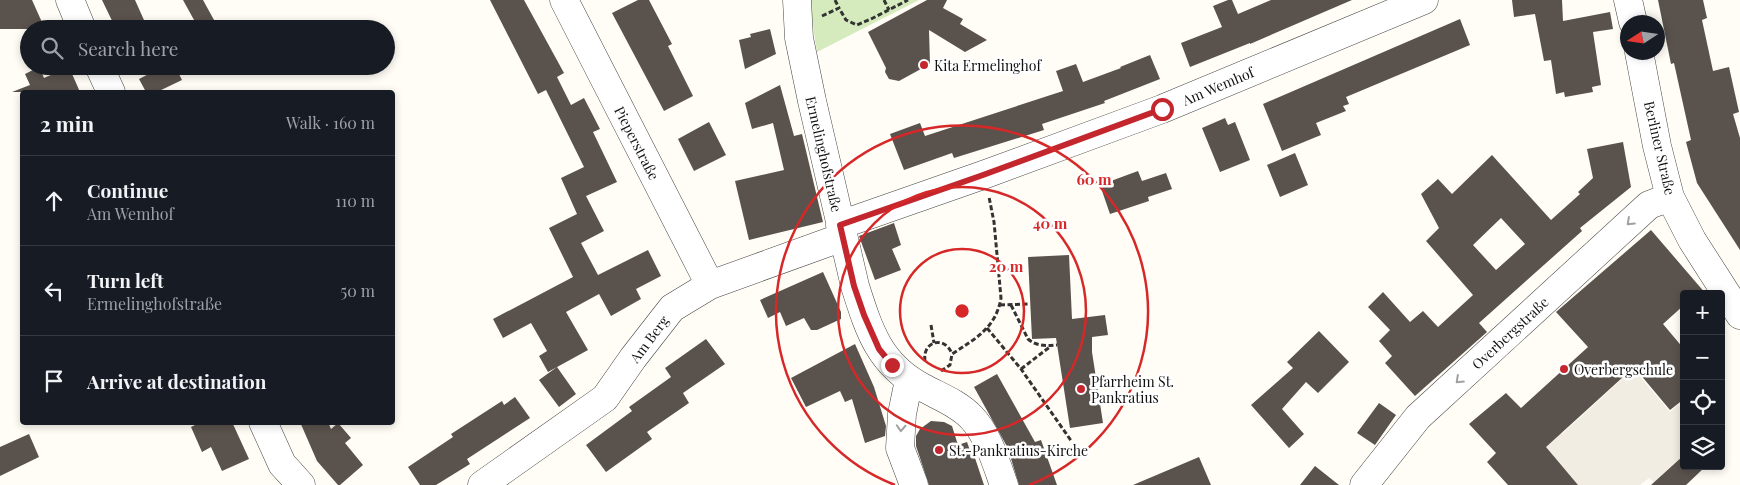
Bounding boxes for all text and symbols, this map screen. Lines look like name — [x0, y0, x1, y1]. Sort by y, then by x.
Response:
north arrow — [1620, 15, 1665, 60]
search box — [20, 20, 395, 75]
icon: search — [38, 34, 66, 62]
text: Search here — [78, 35, 178, 61]
place label: Kita Ermelinghof — [934, 56, 1042, 75]
marker: Kita Ermelinghof — [918, 59, 930, 71]
street label: Am Wemhof — [1178, 62, 1258, 110]
street label: Ermelinghofstraße — [801, 94, 847, 214]
route start — [1151, 98, 1174, 121]
street label: Berliner Straße — [1640, 99, 1680, 197]
street label: Pieperstraße — [610, 103, 664, 183]
text: 2 min — [40, 109, 94, 137]
text: Walk · 160 m — [286, 112, 375, 133]
text: 60 m — [1076, 169, 1112, 189]
text: Continue — [87, 177, 168, 203]
icon: ahead — [40, 187, 68, 215]
text: 110 m — [335, 190, 375, 211]
text: Am Wemhof — [87, 203, 174, 224]
text: 40 m — [1033, 213, 1068, 233]
one-way arrow — [1626, 216, 1635, 225]
text: 20 m — [989, 256, 1024, 276]
text: Turn left — [87, 267, 164, 293]
icon: left — [40, 277, 68, 305]
text: 50 m — [341, 280, 375, 301]
map controls — [1680, 290, 1725, 470]
button: + — [1680, 290, 1725, 335]
text: Ermelinghofstraße — [87, 293, 222, 314]
street label: Overbergstraße — [1468, 293, 1552, 373]
centre of rings — [953, 302, 971, 320]
street label: Am Berg — [625, 311, 673, 367]
button: − — [1680, 335, 1725, 380]
route end — [881, 354, 904, 377]
place label: Overbergschule — [1574, 360, 1673, 379]
marker: Overbergschule — [1558, 363, 1570, 375]
icon: arrive — [40, 367, 68, 395]
text: Arrive at destination — [87, 368, 267, 394]
place label: Pfarrheim St. Pankratius — [1091, 372, 1174, 407]
one-way arrow — [1455, 374, 1464, 383]
button: locate — [1680, 380, 1725, 425]
marker: Pfarrheim St. Pankratius — [1075, 383, 1087, 395]
one-way arrow — [895, 424, 906, 432]
button: layers — [1680, 425, 1725, 470]
place label: St.-Pankratius-Kirche — [949, 441, 1088, 460]
marker: St.-Pankratius-Kirche — [933, 444, 945, 456]

